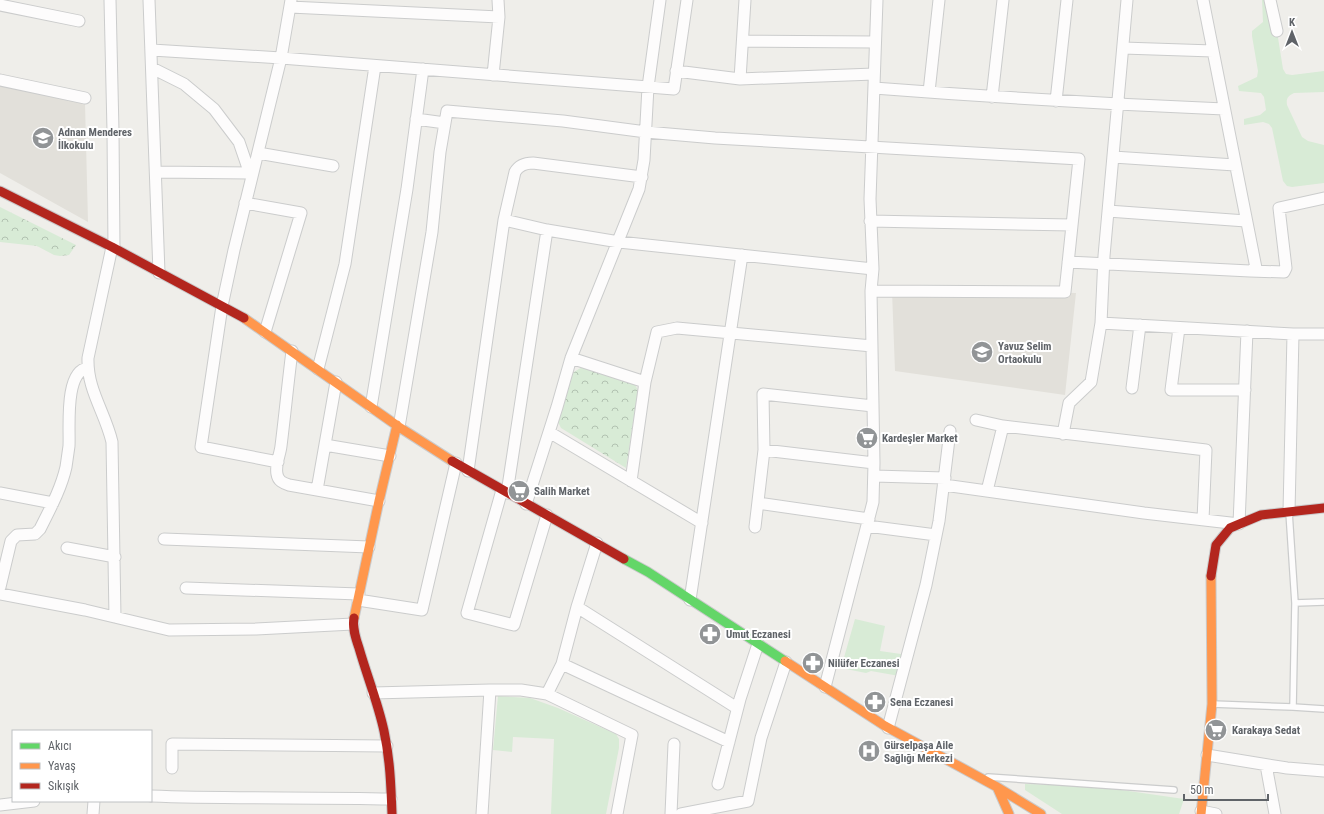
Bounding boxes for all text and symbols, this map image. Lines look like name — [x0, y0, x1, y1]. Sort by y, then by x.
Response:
north arrow — [1272, 12, 1312, 52]
text: K — [1289, 16, 1296, 29]
school or university icon: Adnan Menderes İlkokulu — [30, 125, 56, 151]
place label: Adnan Menderes İlkokulu — [58, 126, 132, 152]
school or university icon: Yavuz Selim Ortaokulu — [969, 339, 995, 365]
place label: Yavuz Selim Ortaokulu — [998, 340, 1051, 366]
supermarket icon: Kardeşler Market — [854, 425, 880, 451]
place label: Kardeşler Market — [882, 432, 958, 445]
supermarket icon: Salih Market — [506, 478, 532, 504]
place label: Salih Market — [534, 485, 590, 498]
pharmacy icon: Umut Eczanesi — [697, 621, 723, 647]
place label: Umut Eczanesi — [726, 628, 791, 641]
pharmacy icon: Nilüfer Eczanesi — [800, 650, 826, 676]
place label: Nilüfer Eczanesi — [828, 657, 900, 670]
pharmacy icon: Sena Eczanesi — [862, 689, 888, 715]
place label: Sena Eczanesi — [890, 696, 954, 709]
supermarket icon: Karakaya Sedat — [1203, 717, 1229, 743]
place label: Karakaya Sedat — [1232, 724, 1301, 737]
legend — [12, 730, 152, 802]
hospital icon: Gürselpaşa Aile Sağlığı Merkezi — [856, 738, 882, 764]
text: Akıcı — [48, 739, 72, 753]
place label: Gürselpaşa Aile Sağlığı Merkezi — [884, 739, 953, 765]
text: Yavaş — [48, 759, 76, 773]
scale bar — [1184, 776, 1268, 802]
text: Sıkışık — [48, 779, 80, 793]
text: 50 m — [1190, 783, 1214, 797]

